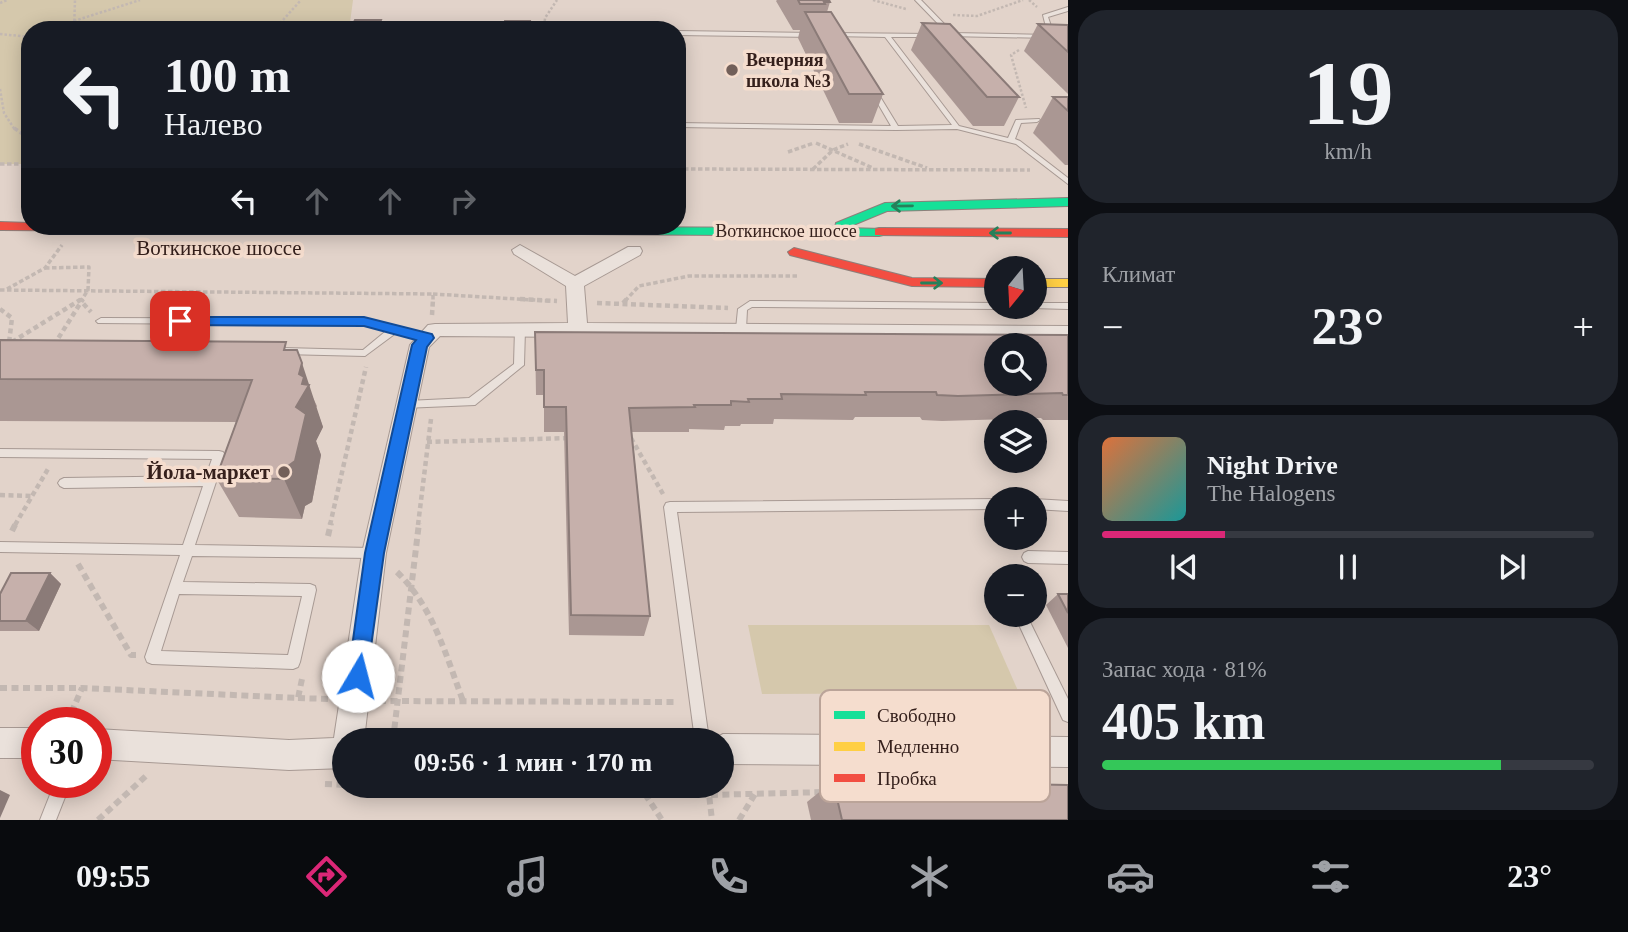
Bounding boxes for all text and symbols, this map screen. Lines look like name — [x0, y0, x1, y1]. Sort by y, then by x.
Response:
text: 19 — [1303, 43, 1394, 144]
text: 100 m — [164, 48, 291, 103]
icon: left — [49, 49, 140, 140]
place label: Вечерняя школа №3 — [746, 50, 831, 91]
marker: Вечерняя школа №3 — [724, 62, 740, 78]
text: Налево — [164, 106, 263, 142]
text: km/h — [1324, 139, 1372, 164]
icon: left — [225, 182, 263, 220]
icon: ahead — [298, 182, 336, 220]
icon: ahead — [371, 182, 409, 220]
icon: right — [444, 182, 482, 220]
one-way arrow — [891, 200, 914, 213]
street label: Воткинское шоссе — [715, 221, 857, 241]
one-way arrow — [989, 226, 1012, 240]
street label: Воткинское шоссе — [136, 236, 302, 260]
north arrow — [984, 256, 1046, 318]
map controls — [984, 256, 1047, 627]
text: Климат — [1102, 262, 1175, 287]
one-way arrow — [920, 276, 943, 289]
pin — [150, 291, 210, 351]
text: 23° — [1312, 298, 1384, 355]
icon: arrive — [161, 302, 199, 340]
text: − — [1102, 306, 1123, 348]
text: + — [1573, 306, 1594, 348]
button: search — [984, 333, 1047, 396]
button: layers — [984, 410, 1047, 473]
text: Night Drive — [1207, 451, 1338, 480]
place label: Йола-маркет — [147, 460, 271, 484]
marker: Йола-маркет — [276, 464, 292, 480]
text: The Halogens — [1207, 481, 1335, 506]
button: + — [984, 487, 1047, 550]
icon: previous — [1165, 548, 1203, 586]
icon: pause — [1329, 548, 1367, 586]
icon: next — [1493, 548, 1531, 586]
button: − — [984, 564, 1047, 627]
position arrow — [321, 639, 395, 713]
text: Запас хода · 81% — [1102, 657, 1267, 682]
legend — [820, 690, 1050, 802]
text: 405 km — [1102, 693, 1265, 750]
text: Свободно — [877, 705, 956, 726]
speed limit sign: 30 — [21, 707, 112, 798]
text: Медленно — [877, 736, 959, 757]
text: 09:56 · 1 мин · 170 m — [414, 748, 652, 777]
text: Пробка — [877, 768, 937, 789]
icon: directions — [302, 852, 351, 901]
icon: music — [503, 852, 552, 901]
icon: phone — [704, 852, 753, 901]
icon: climate — [905, 852, 954, 901]
icon: car — [1106, 852, 1155, 901]
icon: filters — [1306, 852, 1355, 901]
text: 09:55 — [76, 858, 151, 894]
text: 23° — [1507, 858, 1552, 894]

